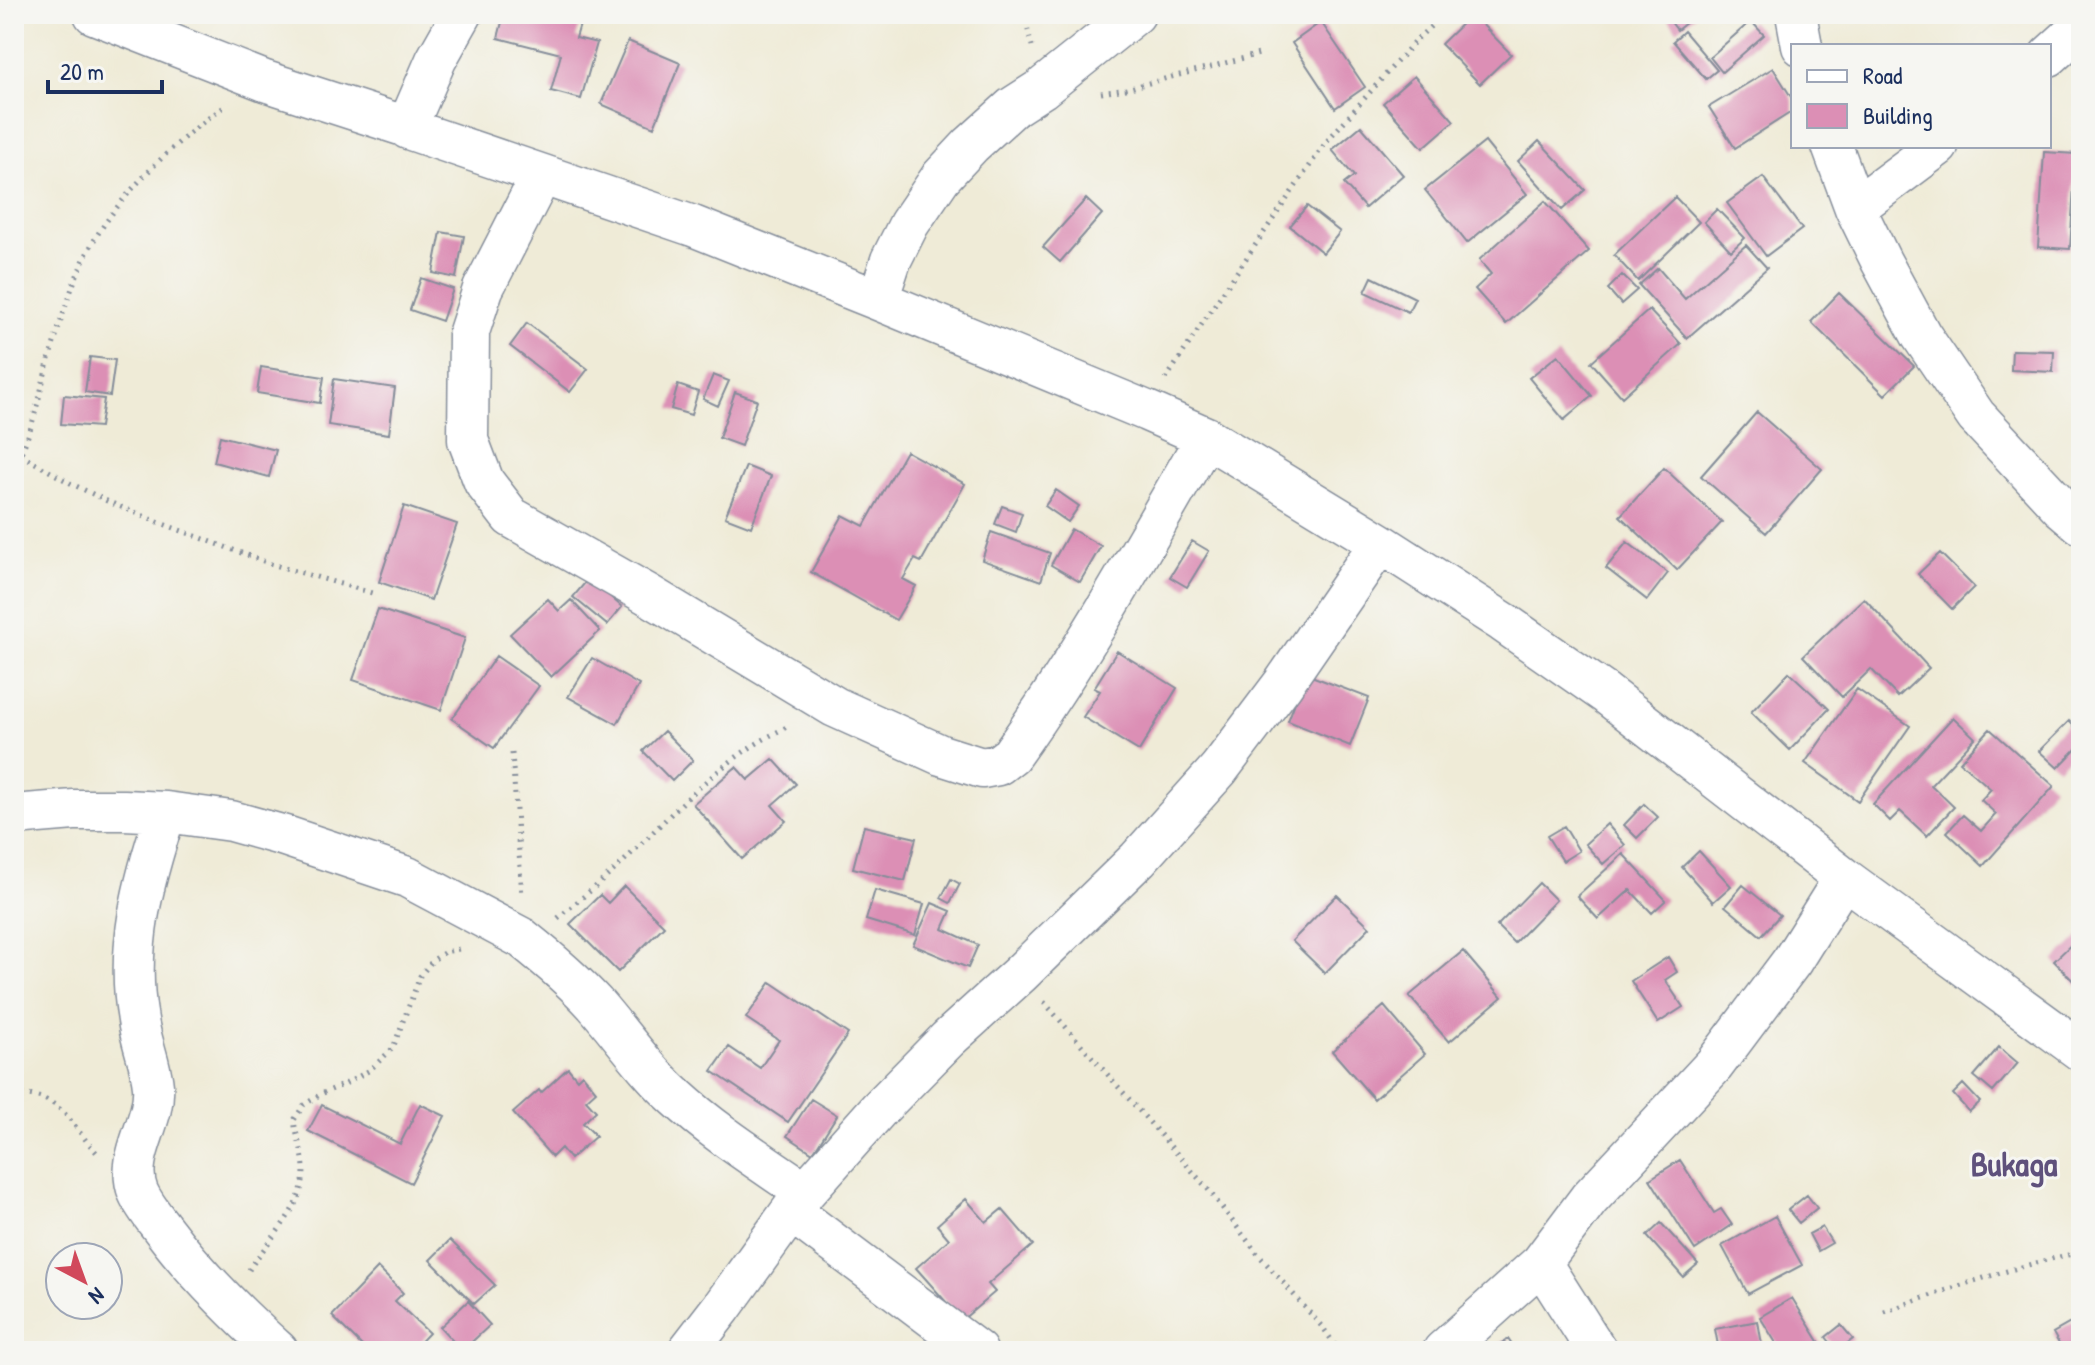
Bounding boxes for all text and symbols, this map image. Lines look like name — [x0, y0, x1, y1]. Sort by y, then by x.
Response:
scale bar — [48, 44, 162, 94]
legend — [1791, 44, 2051, 148]
text: 20 m — [60, 55, 104, 87]
text: Road — [1863, 59, 1902, 91]
text: Building — [1863, 99, 1933, 131]
district label: Bukaga — [1971, 1141, 2058, 1188]
north arrow — [44, 1241, 124, 1321]
text: N — [83, 1281, 111, 1311]

